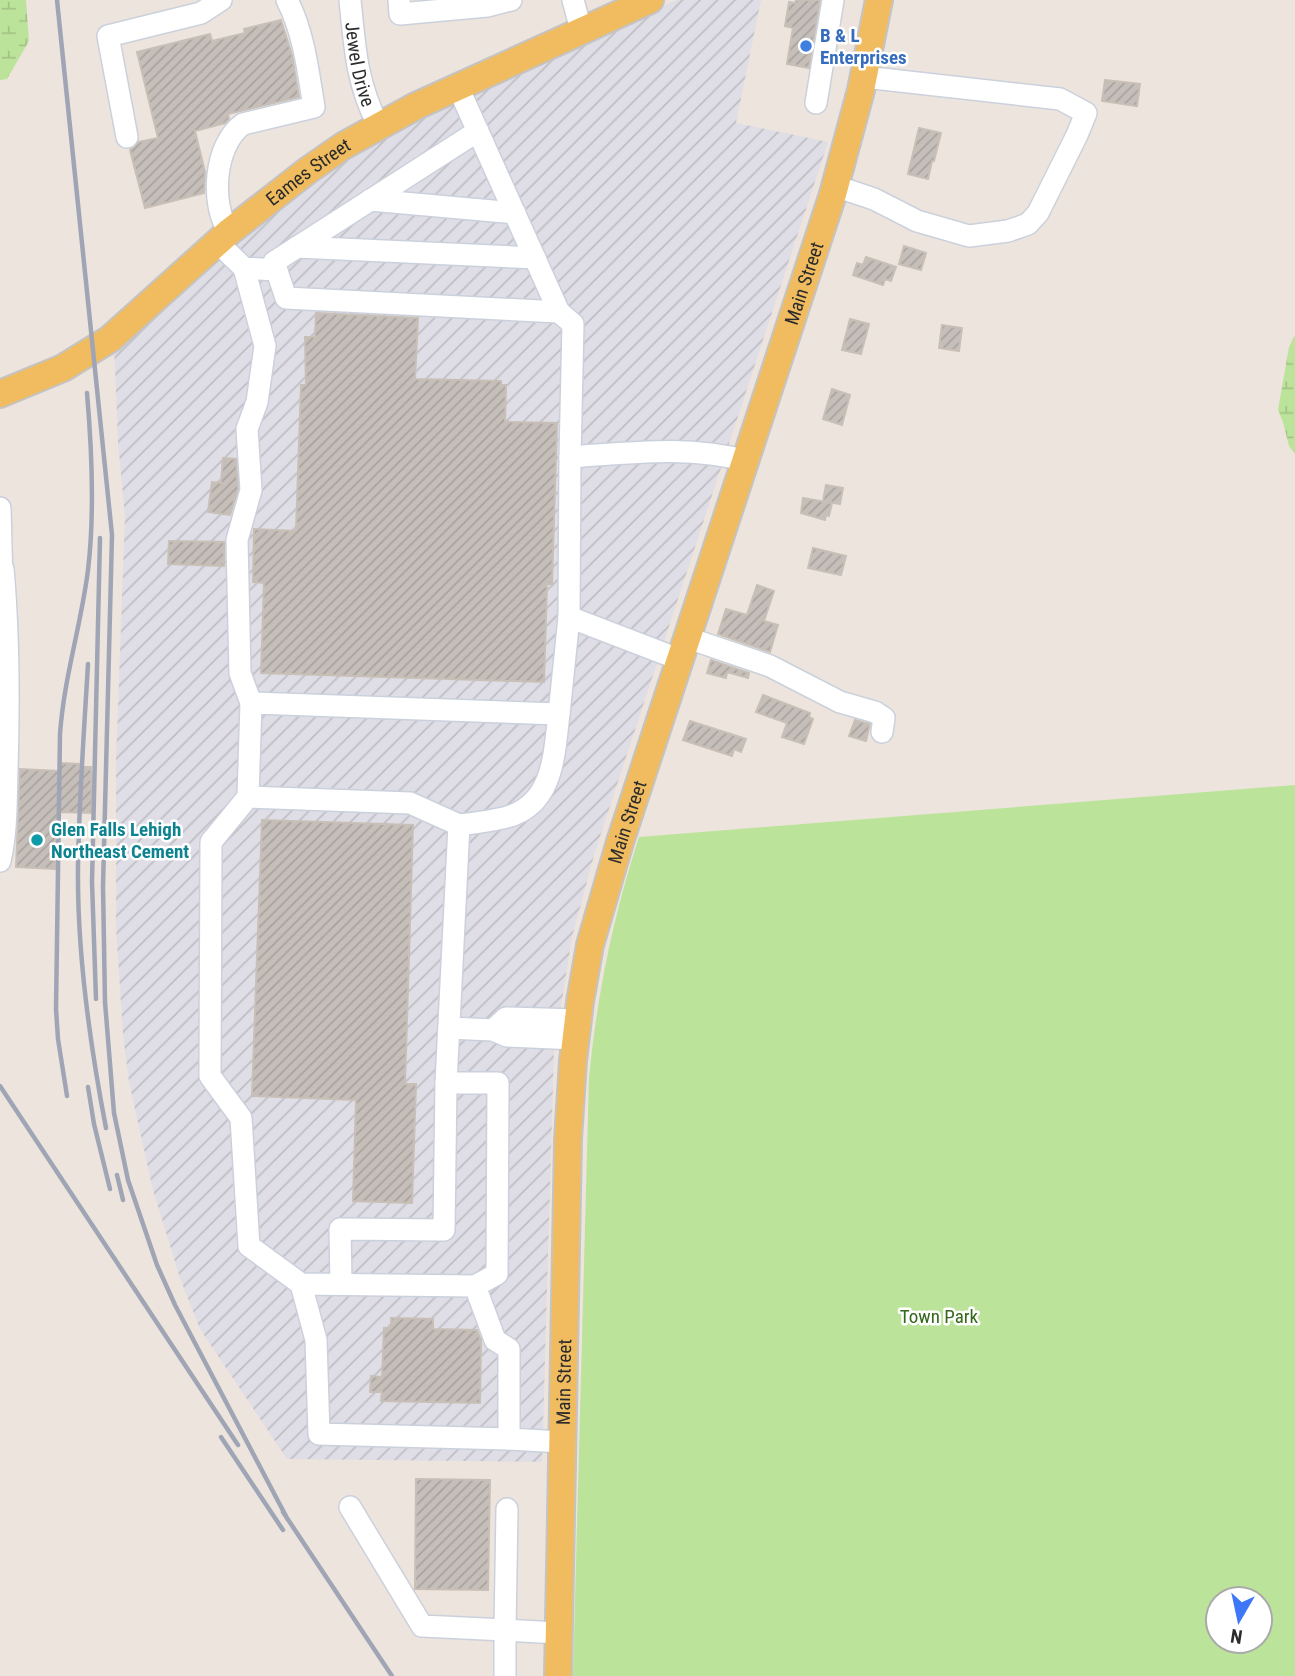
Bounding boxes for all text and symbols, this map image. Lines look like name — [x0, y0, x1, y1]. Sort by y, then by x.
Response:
street label: Jewel Drive — [340, 21, 380, 110]
place label: B & L Enterprises — [820, 24, 907, 69]
marker: B & L Enterprises — [798, 38, 814, 54]
street label: Eames Street — [262, 133, 354, 211]
street label: Main Street — [780, 239, 828, 328]
street label: Main Street — [603, 778, 651, 866]
place label: Glen Falls Lehigh Northeast Cement — [51, 818, 189, 863]
marker: Glen Falls Lehigh Northeast Cement — [29, 832, 45, 848]
park label: Town Park — [900, 1305, 979, 1328]
street label: Main Street — [552, 1339, 576, 1425]
north arrow — [1204, 1585, 1274, 1655]
text: N — [1229, 1624, 1244, 1649]

